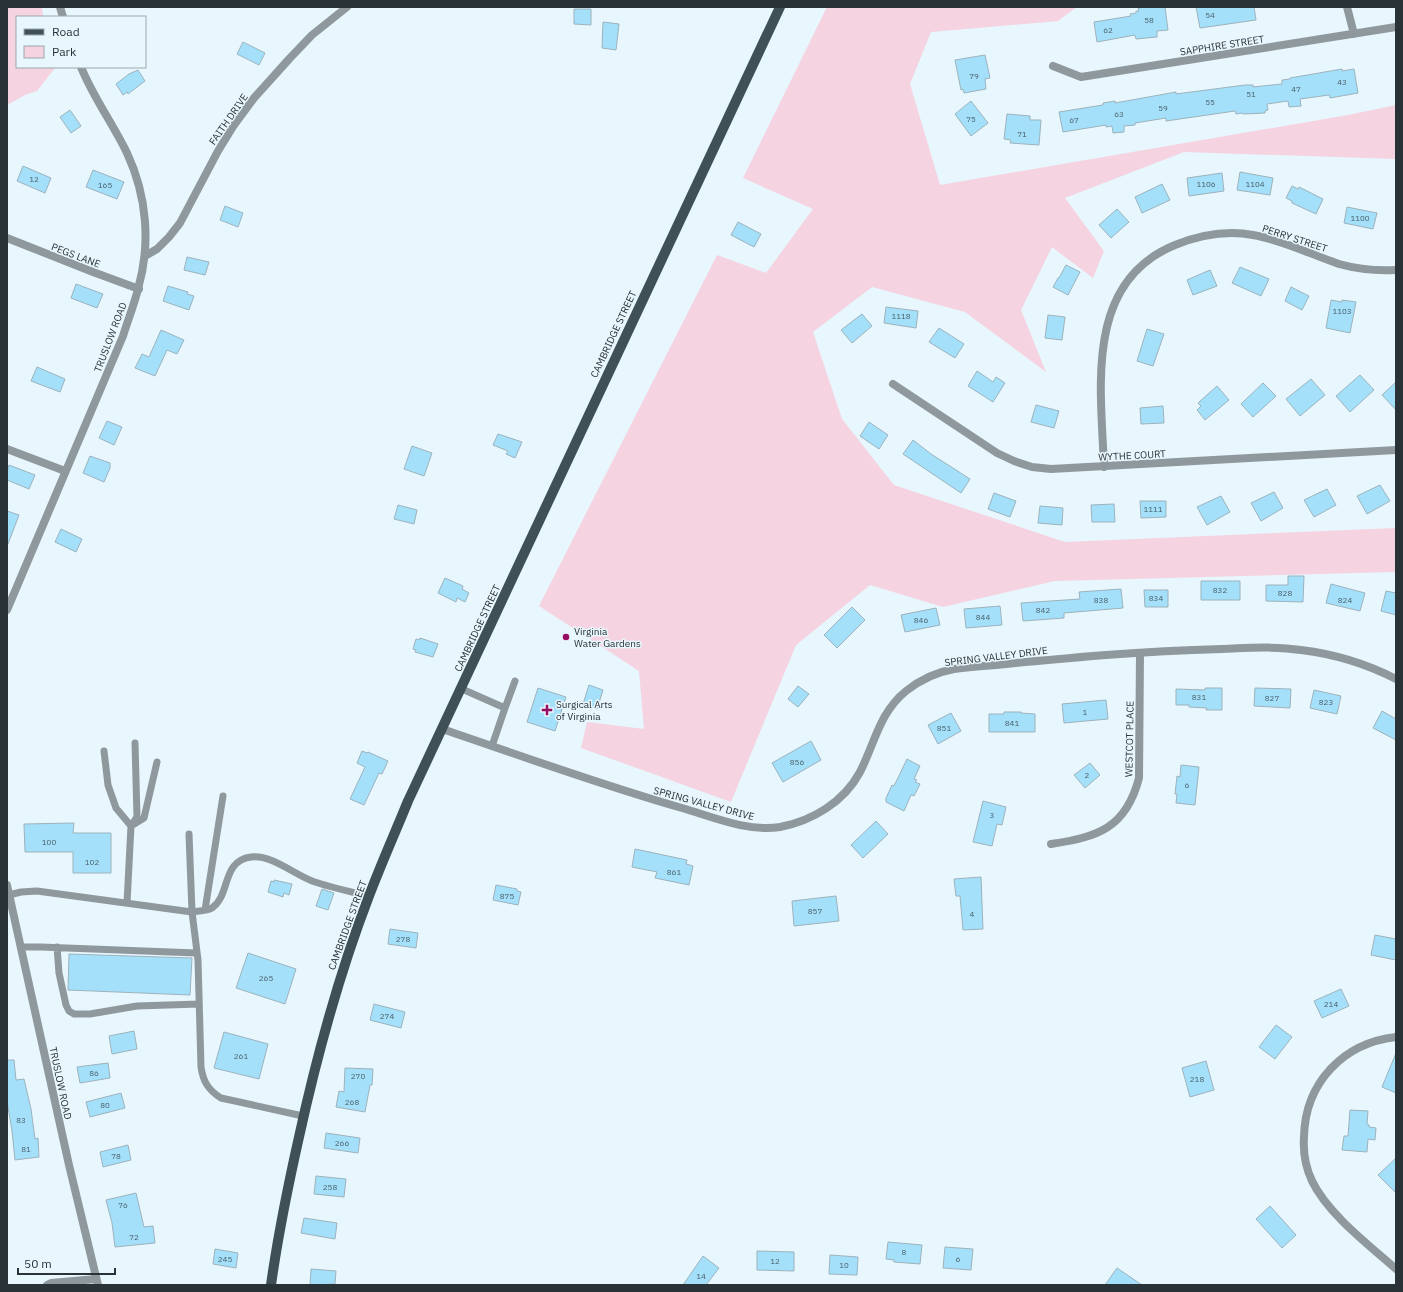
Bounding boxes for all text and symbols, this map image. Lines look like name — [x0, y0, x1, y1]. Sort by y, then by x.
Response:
house number: 54 — [1205, 10, 1215, 20]
house number: 58 — [1144, 15, 1154, 25]
legend — [16, 16, 146, 68]
text: Road — [52, 24, 80, 39]
house number: 62 — [1103, 25, 1113, 35]
street label: SAPPHIRE STREET — [1179, 32, 1265, 59]
text: Park — [52, 44, 77, 59]
house number: 79 — [969, 71, 979, 81]
house number: 43 — [1337, 77, 1347, 87]
house number: 47 — [1291, 84, 1301, 94]
house number: 51 — [1246, 89, 1256, 99]
street label: FAITH DRIVE — [206, 91, 251, 147]
house number: 55 — [1205, 97, 1215, 107]
house number: 59 — [1158, 103, 1168, 113]
house number: 63 — [1114, 109, 1124, 119]
house number: 75 — [966, 114, 976, 124]
house number: 67 — [1069, 115, 1079, 125]
house number: 71 — [1017, 129, 1027, 139]
house number: 12 — [29, 174, 39, 184]
house number: 1106 — [1196, 179, 1216, 189]
house number: 1104 — [1245, 179, 1265, 189]
house number: 165 — [98, 180, 112, 190]
house number: 1100 — [1350, 213, 1370, 223]
street label: PERRY STREET — [1261, 222, 1329, 255]
street label: PEGS LANE — [49, 240, 102, 271]
street label: CAMBRIDGE STREET — [588, 288, 639, 380]
street label: TRUSLOW ROAD — [91, 300, 130, 374]
house number: 1103 — [1332, 306, 1352, 316]
house number: 1118 — [891, 311, 911, 321]
street label: WYTHE COURT — [1098, 447, 1166, 464]
house number: 1111 — [1143, 504, 1163, 514]
street label: CAMBRIDGE STREET — [452, 582, 503, 674]
house number: 832 — [1213, 585, 1227, 595]
house number: 828 — [1278, 588, 1292, 598]
house number: 834 — [1149, 593, 1163, 603]
house number: 838 — [1094, 595, 1108, 605]
house number: 824 — [1338, 595, 1352, 605]
house number: 842 — [1036, 605, 1050, 615]
house number: 844 — [976, 612, 990, 622]
house number: 846 — [914, 615, 928, 625]
place label: Virginia Water Gardens — [574, 625, 641, 650]
marker: Virginia Water Gardens — [561, 632, 571, 642]
street label: SPRING VALLEY DRIVE — [944, 644, 1048, 669]
house number: 831 — [1192, 692, 1206, 702]
house number: 827 — [1265, 693, 1279, 703]
house number: 823 — [1319, 697, 1333, 707]
place label: Surgical Arts of Virginia — [556, 698, 613, 723]
street label: WESTCOT PLACE — [1122, 700, 1137, 777]
marker: Surgical Arts of Virginia — [541, 704, 553, 716]
house number: 1 — [1083, 707, 1088, 717]
house number: 841 — [1005, 718, 1019, 728]
house number: 851 — [937, 723, 951, 733]
house number: 856 — [790, 757, 804, 767]
house number: 2 — [1085, 770, 1090, 780]
house number: 6 — [1185, 780, 1190, 790]
street label: SPRING VALLEY DRIVE — [652, 784, 756, 823]
house number: 3 — [990, 810, 995, 820]
house number: 100 — [42, 837, 56, 847]
house number: 102 — [85, 857, 99, 867]
house number: 861 — [667, 867, 681, 877]
street label: CAMBRIDGE STREET — [325, 878, 370, 972]
house number: 875 — [500, 891, 514, 901]
house number: 857 — [808, 906, 822, 916]
house number: 4 — [970, 909, 975, 919]
house number: 278 — [396, 934, 410, 944]
house number: 265 — [259, 973, 273, 983]
house number: 214 — [1324, 999, 1338, 1009]
house number: 274 — [380, 1011, 394, 1021]
street label: TRUSLOW ROAD — [46, 1046, 75, 1121]
house number: 261 — [234, 1051, 248, 1061]
house number: 86 — [89, 1068, 99, 1078]
house number: 270 — [351, 1071, 365, 1081]
house number: 218 — [1190, 1074, 1204, 1084]
house number: 268 — [345, 1097, 359, 1107]
house number: 80 — [100, 1100, 110, 1110]
house number: 83 — [16, 1115, 26, 1125]
house number: 266 — [335, 1138, 349, 1148]
house number: 81 — [21, 1144, 31, 1154]
house number: 78 — [111, 1151, 121, 1161]
house number: 258 — [323, 1182, 337, 1192]
house number: 76 — [118, 1200, 128, 1210]
house number: 72 — [129, 1232, 139, 1242]
house number: 8 — [902, 1247, 907, 1257]
scale bar — [18, 1250, 115, 1276]
house number: 245 — [218, 1254, 232, 1264]
house number: 6 — [956, 1254, 961, 1264]
text: 50 m — [24, 1256, 52, 1271]
house number: 12 — [770, 1256, 780, 1266]
house number: 10 — [839, 1260, 849, 1270]
house number: 14 — [696, 1271, 706, 1281]

